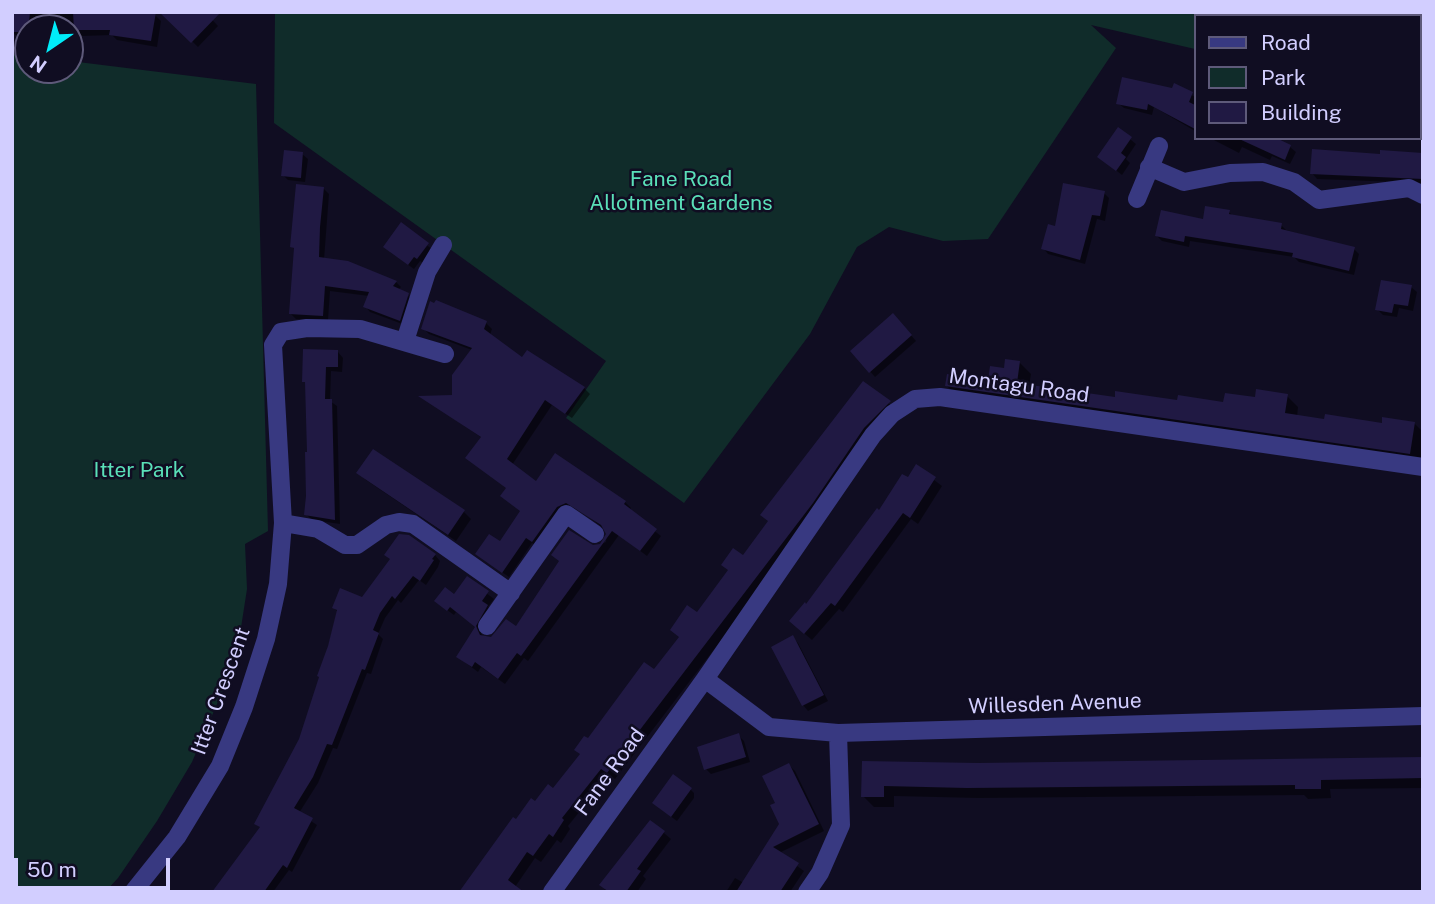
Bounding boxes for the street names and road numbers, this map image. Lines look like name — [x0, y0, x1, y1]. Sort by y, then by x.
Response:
street label: Montagu Road — [947, 364, 1091, 408]
street label: Itter Crescent — [186, 624, 256, 758]
street label: Willesden Avenue — [968, 688, 1142, 720]
street label: Fane Road — [570, 723, 650, 821]

